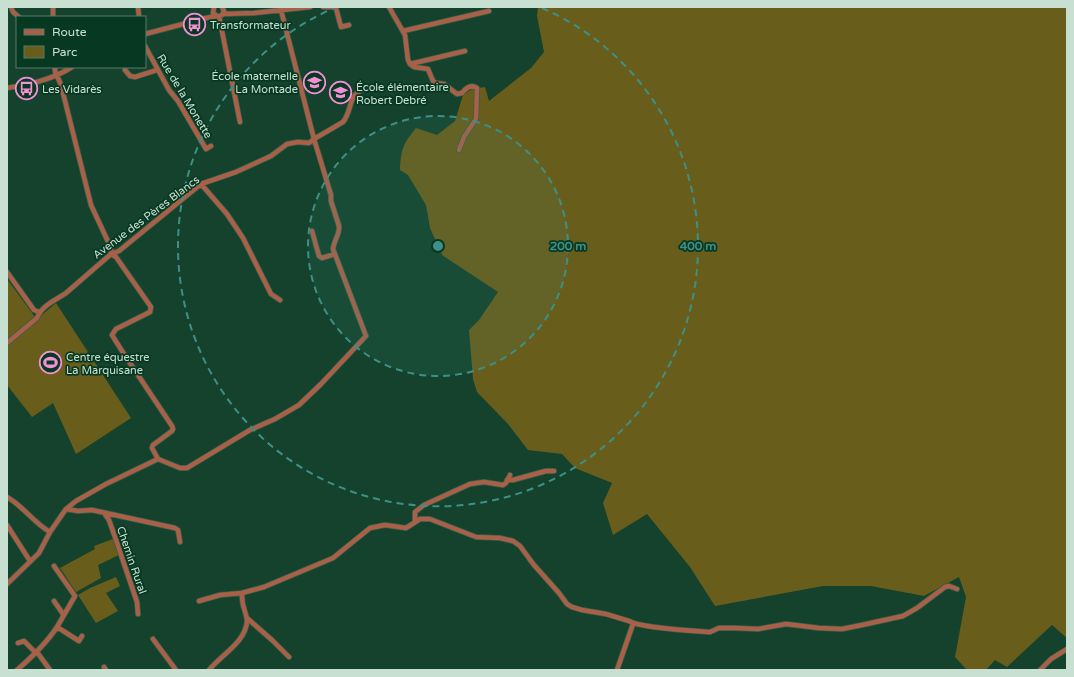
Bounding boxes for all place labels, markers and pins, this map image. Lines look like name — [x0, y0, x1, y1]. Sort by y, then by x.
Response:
bus stop icon: Transformateur — [181, 12, 207, 38]
place label: Transformateur — [210, 19, 291, 32]
place label: École maternelle La Montade — [211, 69, 298, 96]
school or university icon: École maternelle La Montade — [301, 69, 327, 95]
bus stop icon: Les Vidarès — [13, 76, 39, 102]
school or university icon: École élémentaire Robert Debré — [328, 80, 354, 106]
place label: École élémentaire Robert Debré — [356, 80, 449, 107]
place label: Les Vidarès — [42, 83, 102, 96]
centre of rings — [431, 239, 445, 253]
sports icon: Centre équestre La Marquisane — [38, 350, 64, 376]
place label: Centre équestre La Marquisane — [66, 351, 149, 377]

